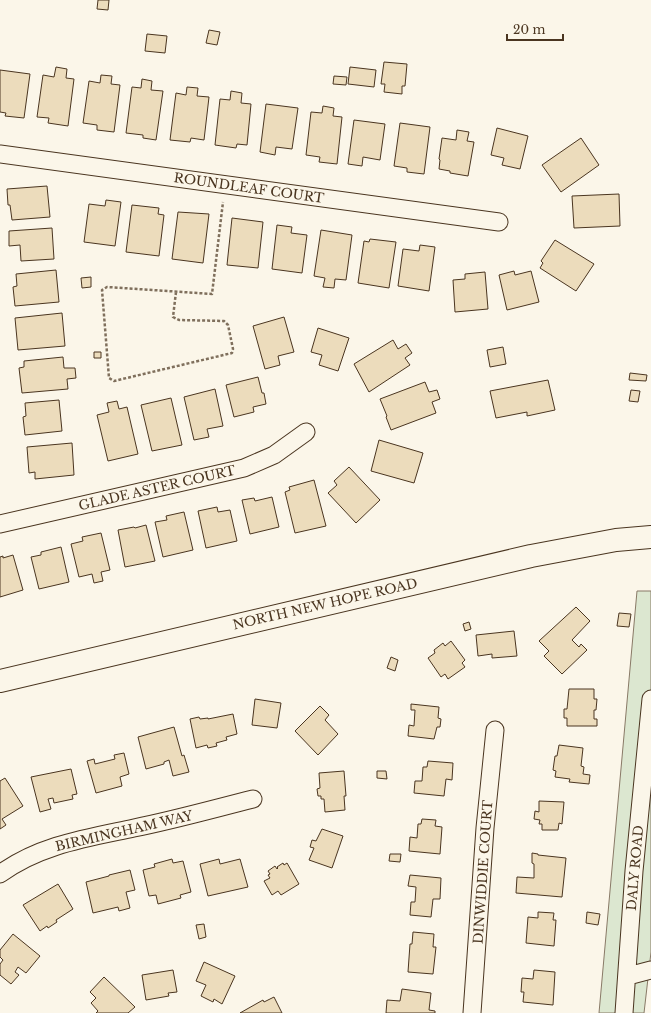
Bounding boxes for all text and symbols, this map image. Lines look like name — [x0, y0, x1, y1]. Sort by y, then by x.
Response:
scale bar — [507, 16, 563, 42]
text: 20 m — [513, 22, 545, 37]
street label: ROUNDLEAF COURT — [173, 169, 326, 207]
street label: GLADE ASTER COURT — [77, 462, 238, 514]
street label: NORTH NEW HOPE ROAD — [231, 574, 419, 634]
street label: DINWIDDIE COURT — [469, 799, 497, 945]
street label: BIRMINGHAM WAY — [54, 807, 195, 855]
street label: DALY ROAD — [623, 825, 647, 911]

